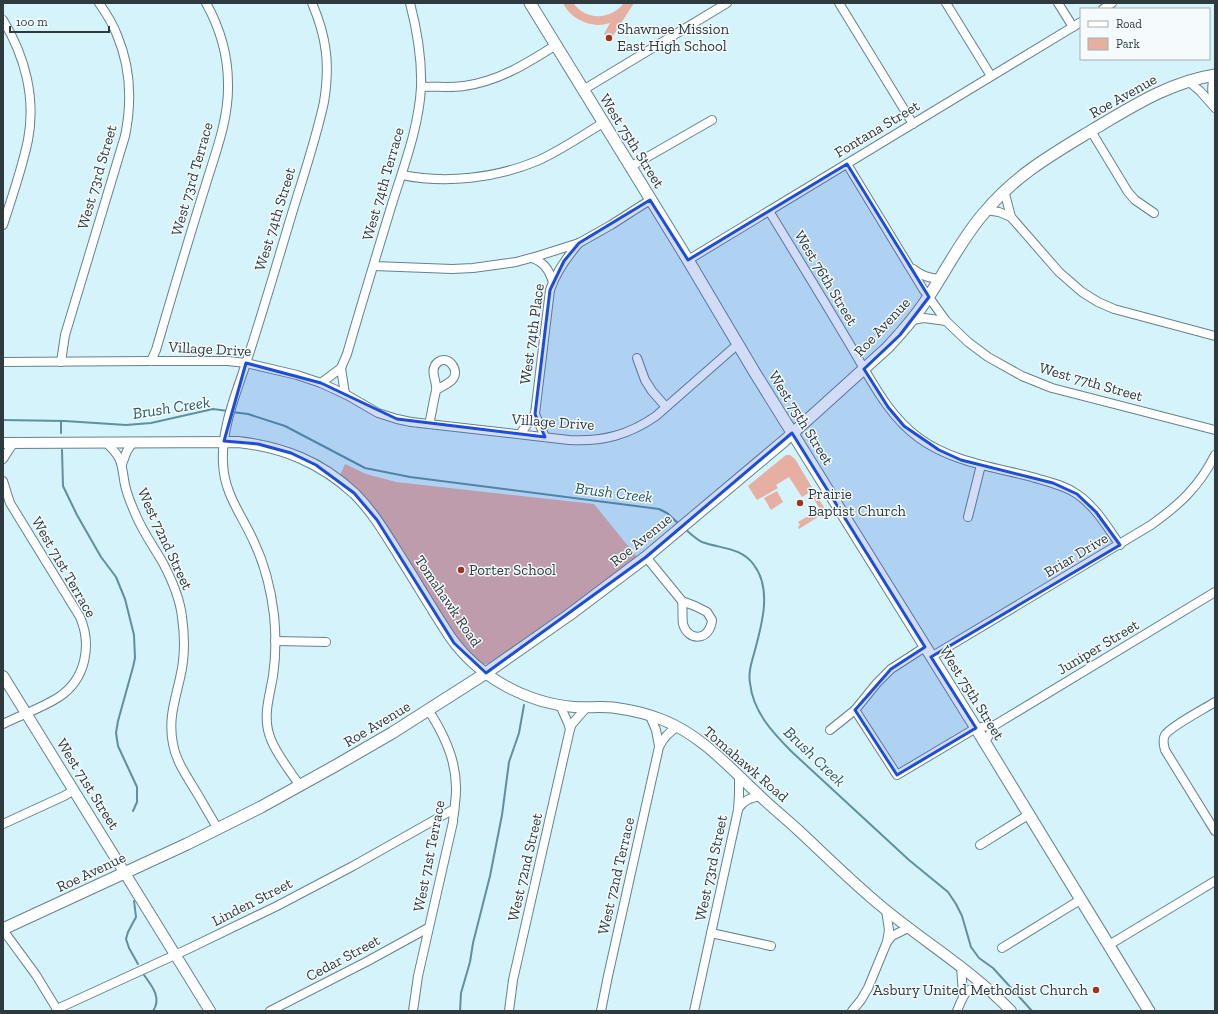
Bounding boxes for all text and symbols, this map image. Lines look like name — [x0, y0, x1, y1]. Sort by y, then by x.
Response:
scale bar — [10, 8, 109, 34]
legend — [1080, 8, 1210, 60]
text: 100 m — [16, 15, 48, 29]
text: Road — [1116, 17, 1142, 31]
place label: Shawnee Mission East High School — [617, 20, 729, 55]
marker: Shawnee Mission East High School — [604, 33, 614, 43]
text: Park — [1116, 37, 1141, 51]
street label: Roe Avenue — [1086, 70, 1160, 122]
street label: West 75th Street — [596, 91, 668, 192]
street label: Fontana Street — [831, 96, 923, 161]
street label: West 73rd Terrace — [167, 120, 217, 238]
street label: West 73rd Street — [73, 122, 121, 231]
street label: West 74th Terrace — [358, 125, 408, 243]
street label: West 74th Street — [251, 165, 299, 273]
street label: West 76th Street — [791, 227, 862, 329]
street label: West 74th Place — [516, 282, 548, 386]
street label: Roe Avenue — [850, 294, 914, 360]
street label: Village Drive — [167, 338, 252, 360]
street label: West 77th Street — [1037, 359, 1145, 405]
street label: West 75th Street — [765, 368, 837, 469]
water label: Brush Creek — [131, 392, 211, 423]
street label: Village Drive — [510, 410, 595, 434]
water label: Brush Creek — [574, 478, 654, 507]
street label: West 72nd Street — [134, 485, 197, 593]
place label: Prairie Baptist Church — [808, 485, 907, 520]
marker: Prairie Baptist Church — [795, 498, 805, 508]
street label: Roe Avenue — [606, 510, 676, 570]
street label: West 71st Terrace — [28, 513, 100, 621]
street label: Briar Drive — [1041, 529, 1111, 581]
street label: Tomahawk Road — [411, 552, 486, 651]
place label: Porter School — [469, 561, 556, 579]
marker: Porter School — [456, 565, 466, 575]
street label: Juniper Street — [1054, 615, 1142, 678]
street label: West 75th Street — [936, 643, 1008, 744]
street label: Roe Avenue — [341, 697, 413, 751]
street label: Tomahawk Road — [700, 722, 793, 806]
water label: Brush Creek — [780, 722, 849, 790]
street label: West 71st Street — [53, 735, 123, 833]
street label: West 71st Terrace — [409, 799, 449, 913]
street label: West 72nd Street — [504, 811, 546, 923]
street label: West 73rd Street — [691, 813, 731, 923]
street label: West 72nd Terrace — [594, 816, 638, 936]
street label: Roe Avenue — [54, 848, 128, 896]
street label: Linden Street — [209, 874, 296, 930]
street label: Cedar Street — [303, 931, 383, 985]
place label: Asbury United Methodist Church — [873, 981, 1089, 999]
marker: Asbury United Methodist Church — [1091, 985, 1101, 995]

